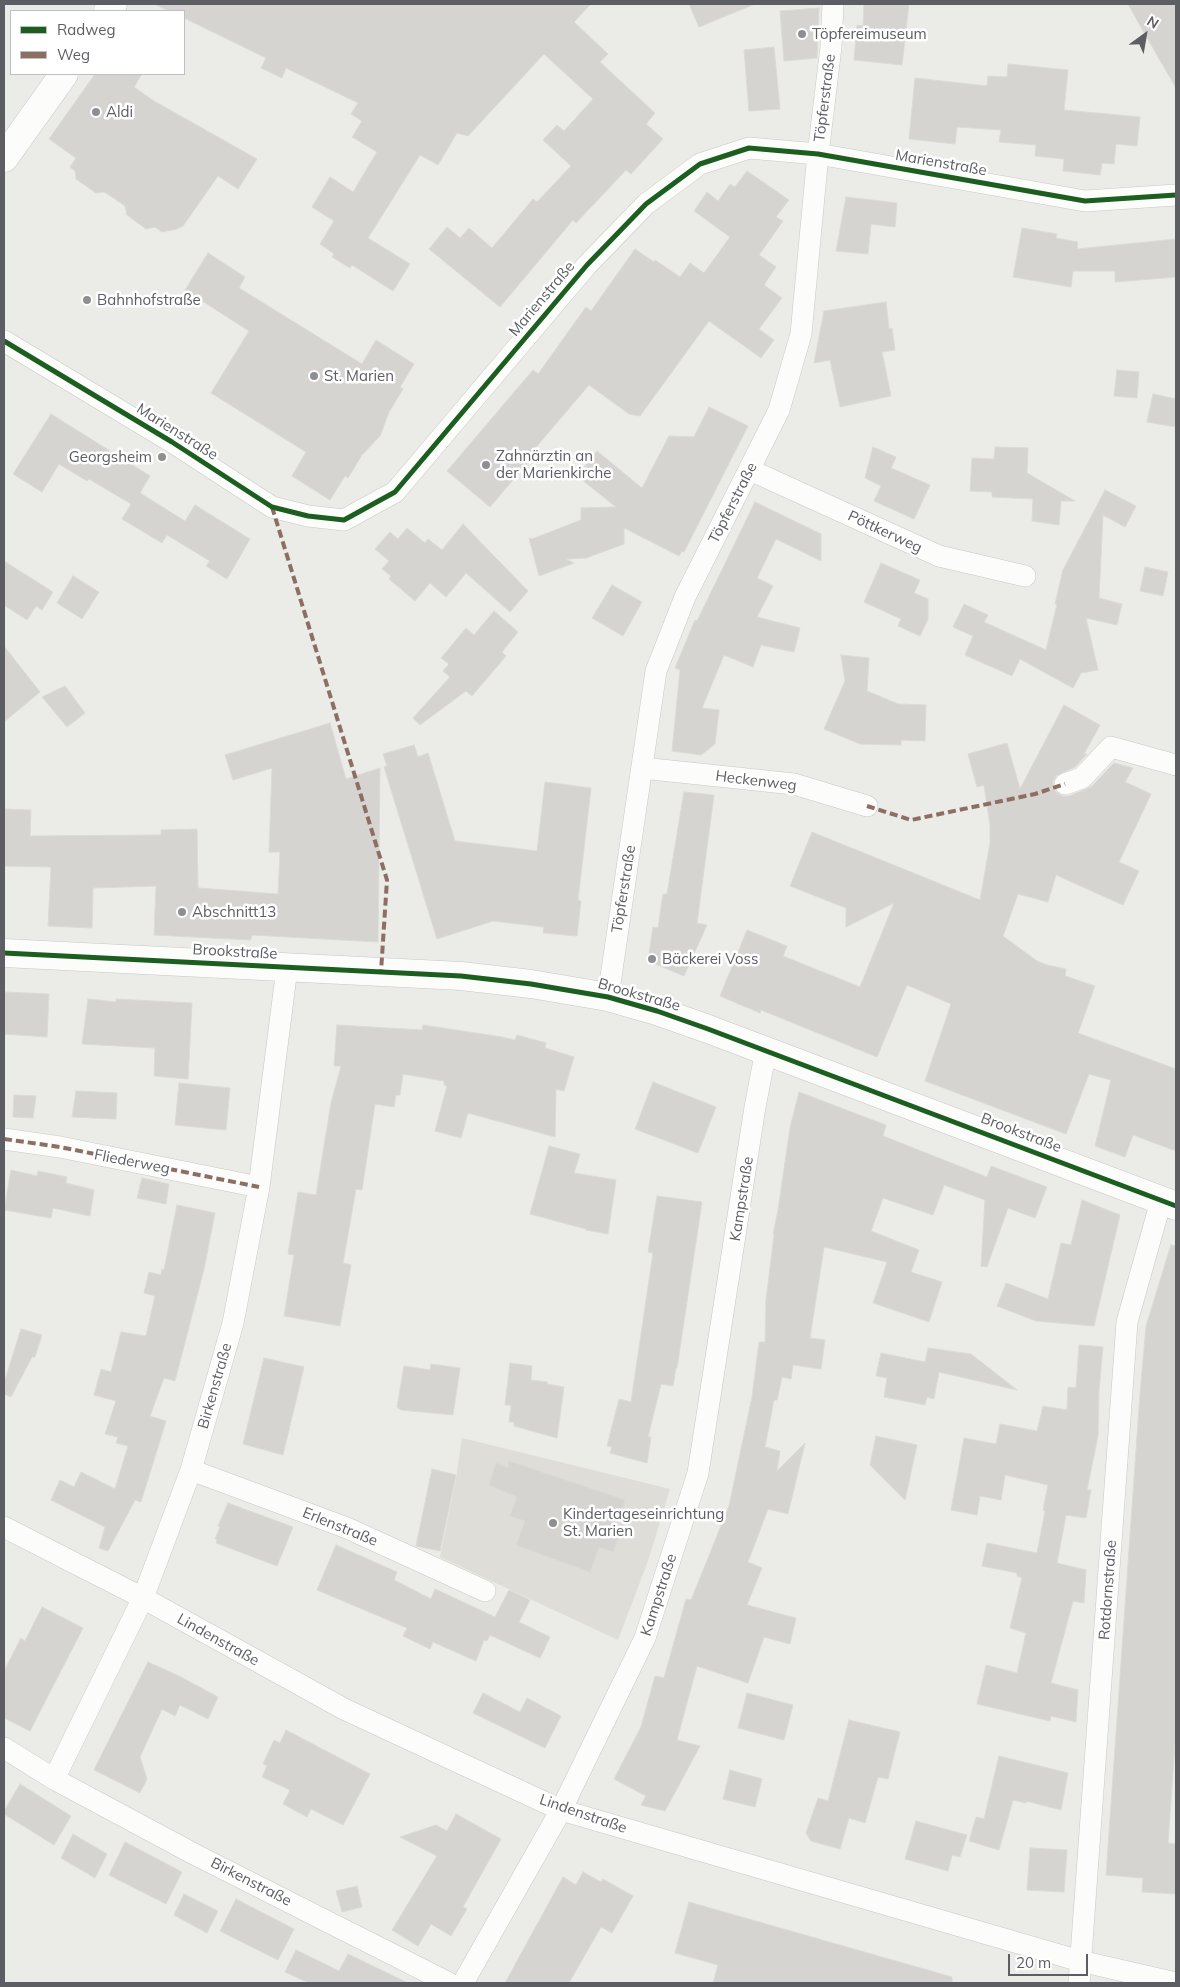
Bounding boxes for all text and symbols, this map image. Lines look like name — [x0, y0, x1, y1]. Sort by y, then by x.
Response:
legend — [10, 10, 185, 75]
north arrow — [1120, 10, 1170, 60]
text: N — [1144, 12, 1162, 33]
text: Radweg — [57, 20, 115, 39]
place label: Töpfereimuseum — [812, 25, 927, 43]
marker: Töpfereimuseum — [796, 28, 808, 40]
text: Weg — [57, 45, 90, 64]
street label: Töpferstraße — [811, 53, 839, 143]
place label: Aldi — [106, 103, 133, 121]
marker: Aldi — [90, 106, 102, 118]
street label: Marienstraße — [894, 146, 988, 180]
street label: Marienstraße — [505, 258, 579, 340]
place label: Bahnhofstraße — [97, 291, 201, 309]
marker: Bahnhofstraße — [81, 294, 93, 306]
place label: St. Marien — [324, 367, 394, 385]
marker: St. Marien — [308, 370, 320, 382]
street label: Marienstraße — [133, 400, 221, 464]
place label: Zahnärztin an der Marienkirche — [496, 447, 611, 482]
place label: Georgsheim — [69, 448, 152, 466]
marker: Georgsheim — [156, 451, 168, 463]
marker: Zahnärztin an der Marienkirche — [480, 459, 492, 471]
street label: Töpferstraße — [705, 460, 761, 546]
street label: Pöttkerweg — [845, 507, 925, 557]
street label: Heckenweg — [714, 767, 798, 795]
street label: Töpferstraße — [608, 844, 640, 934]
place label: Abschnitt13 — [192, 903, 276, 921]
marker: Abschnitt13 — [176, 906, 188, 918]
street label: Brookstraße — [192, 941, 278, 963]
place label: Bäckerei Voss — [662, 950, 758, 968]
marker: Bäckerei Voss — [646, 953, 658, 965]
street label: Brookstraße — [596, 975, 682, 1015]
street label: Brookstraße — [978, 1109, 1064, 1157]
street label: Fliederweg — [93, 1146, 171, 1178]
street label: Kampstraße — [726, 1155, 758, 1243]
street label: Birkenstraße — [194, 1341, 236, 1431]
street label: Erlenstraße — [300, 1504, 380, 1550]
place label: Kindertageseinrichtung St. Marien — [563, 1505, 724, 1540]
marker: Kindertageseinrichtung St. Marien — [547, 1517, 559, 1529]
street label: Rotdornstraße — [1096, 1539, 1120, 1641]
street label: Kampstraße — [637, 1552, 681, 1638]
street label: Lindenstraße — [174, 1610, 262, 1670]
street label: Lindenstraße — [537, 1791, 629, 1837]
street label: Birkenstraße — [208, 1854, 294, 1910]
scale bar — [1010, 1944, 1090, 1976]
text: 20 m — [1016, 1953, 1051, 1972]

